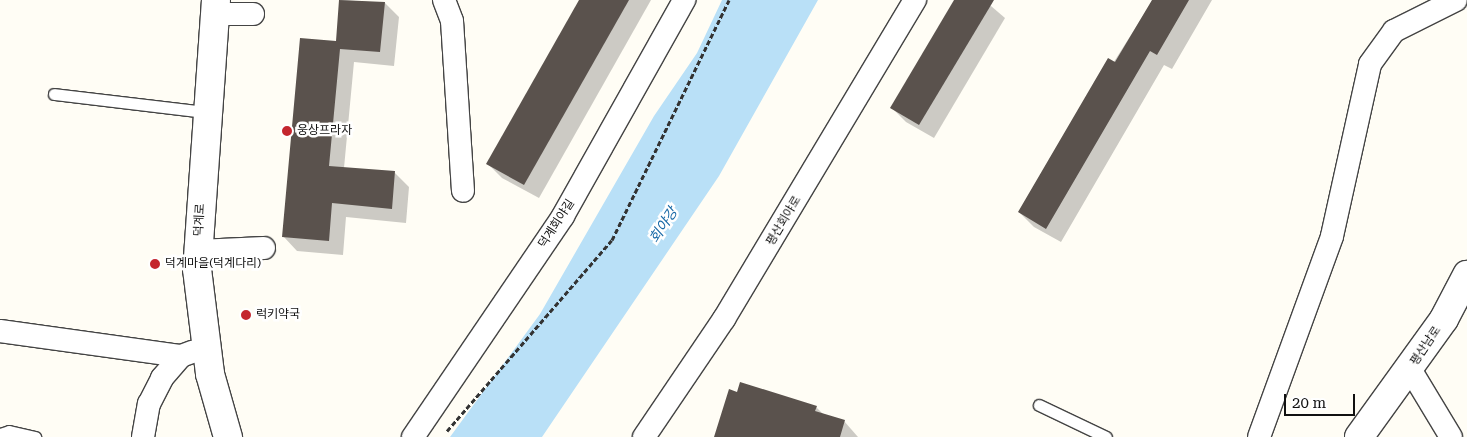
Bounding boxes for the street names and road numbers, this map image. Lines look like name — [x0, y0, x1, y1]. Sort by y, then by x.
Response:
street label: 평산회야로 — [764, 194, 804, 248]
street label: 덕계회야길 — [536, 197, 578, 251]
street label: 덕계로 — [192, 203, 208, 237]
street label: 평산남로 — [1408, 324, 1444, 368]

